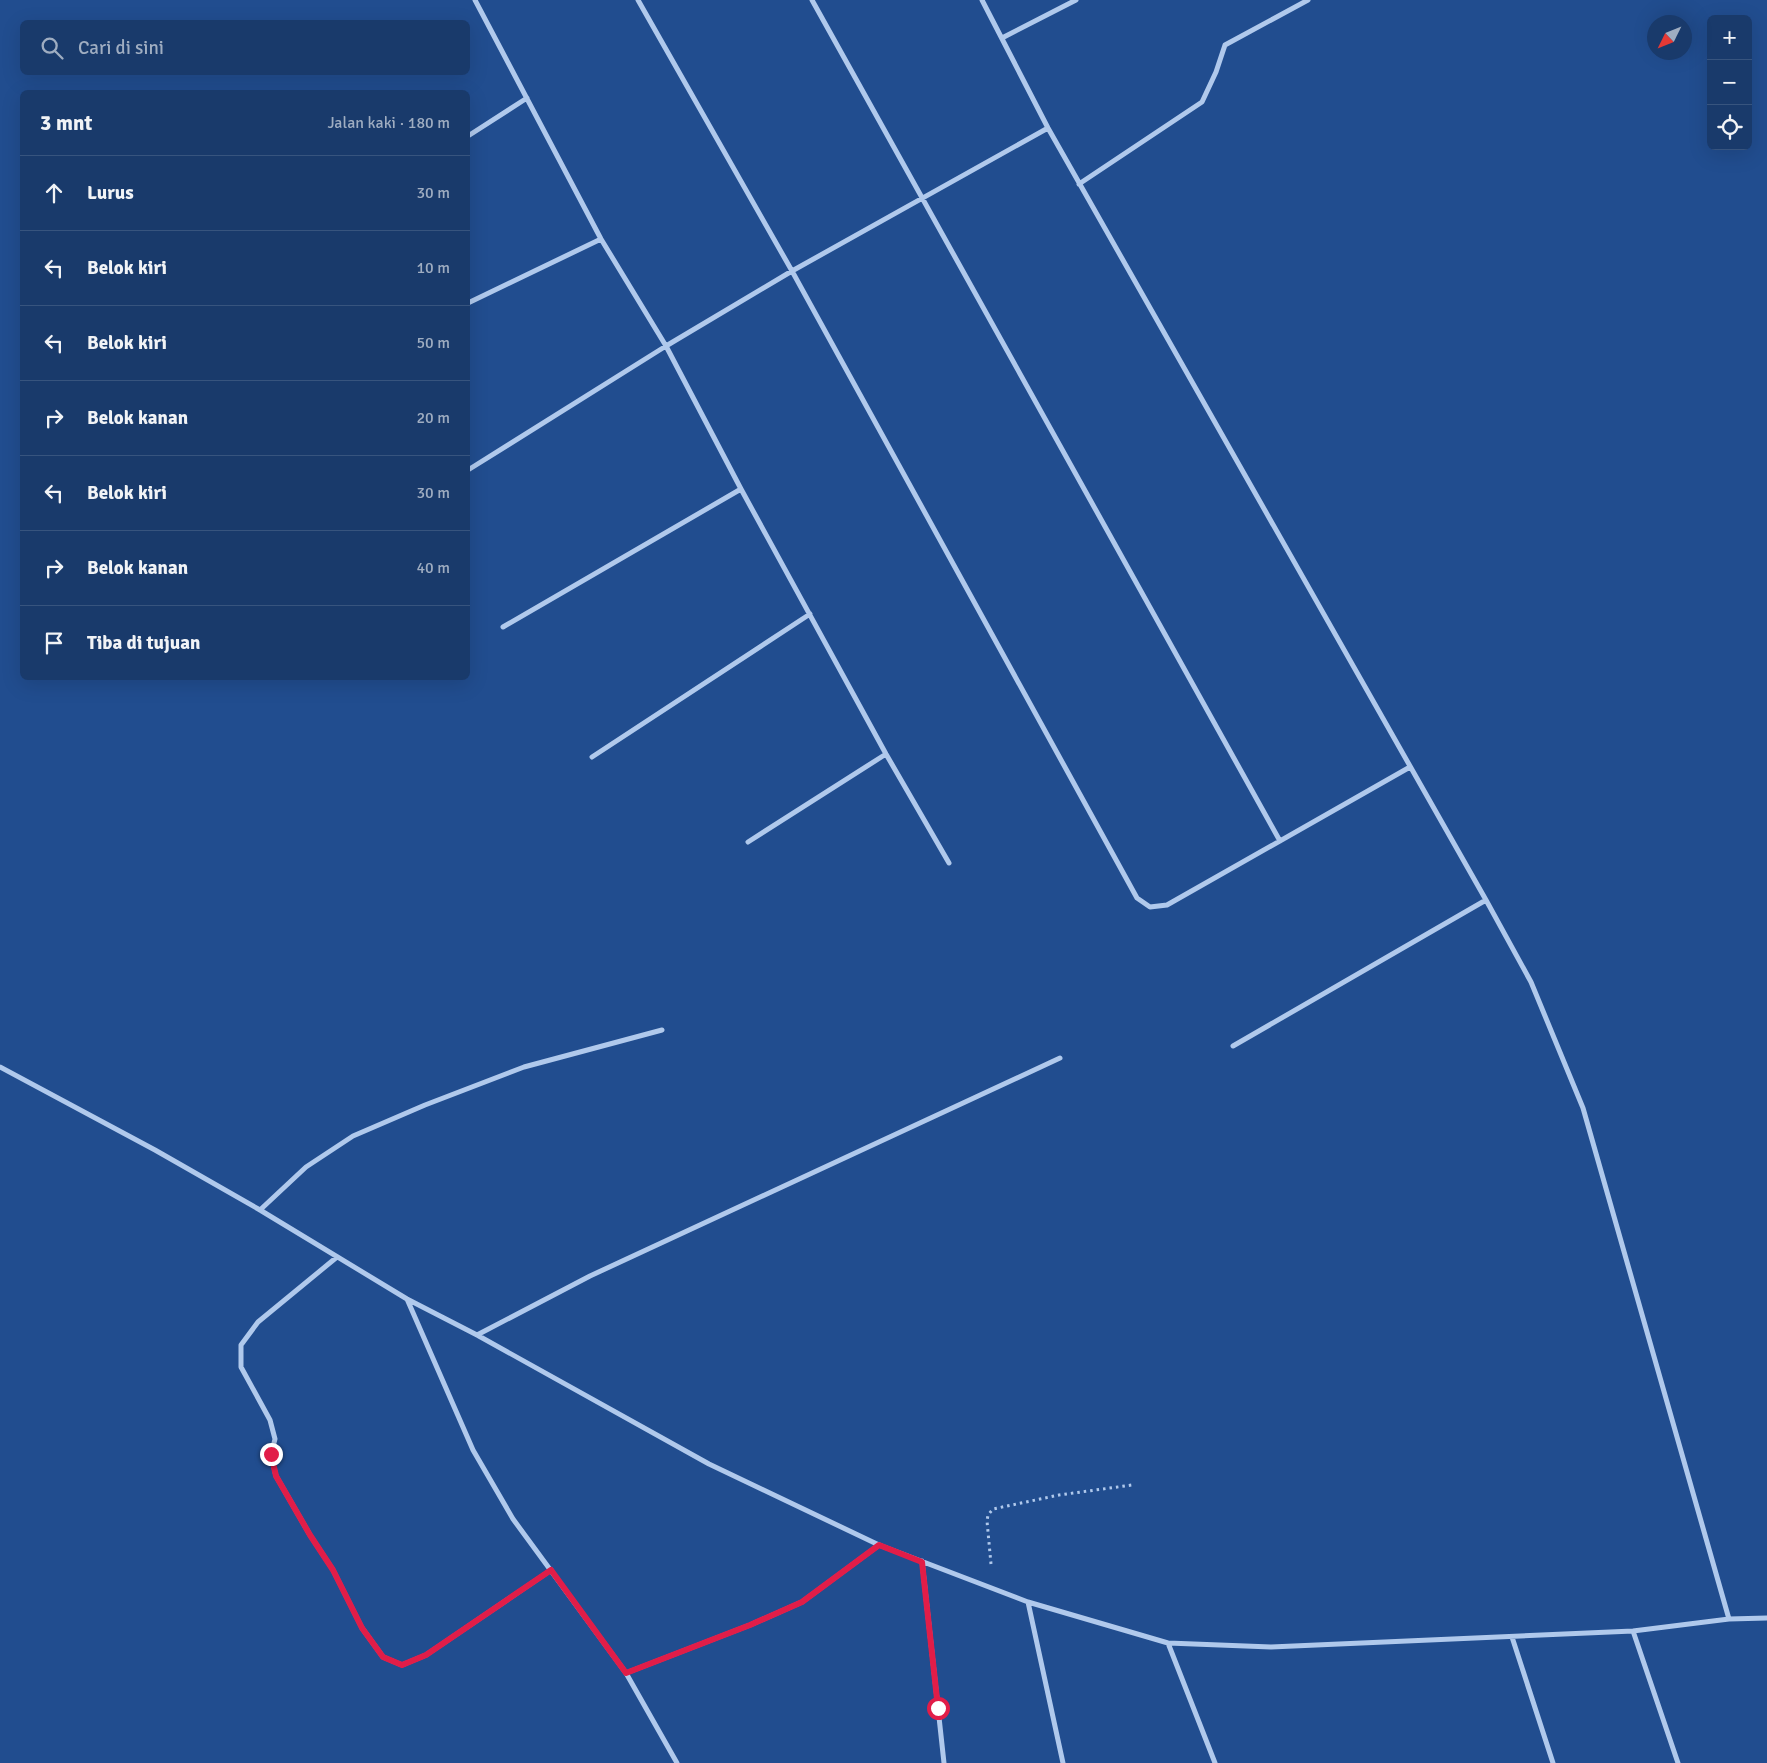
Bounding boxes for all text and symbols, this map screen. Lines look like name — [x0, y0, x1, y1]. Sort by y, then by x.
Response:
north arrow — [1647, 15, 1692, 60]
map controls — [1707, 15, 1752, 150]
button: + — [1707, 15, 1752, 60]
search box — [20, 20, 470, 75]
icon: search — [38, 34, 66, 62]
text: Cari di sini — [78, 36, 164, 60]
button: − — [1707, 60, 1752, 105]
button: locate — [1707, 105, 1752, 150]
text: 3 mnt — [40, 110, 92, 136]
text: Jalan kaki · 180 m — [328, 113, 450, 133]
icon: ahead — [40, 179, 68, 207]
text: Lurus — [87, 181, 134, 205]
text: 30 m — [416, 183, 450, 203]
icon: left — [40, 254, 68, 282]
text: Belok kiri — [87, 256, 167, 280]
text: 10 m — [416, 258, 450, 278]
icon: left — [40, 329, 68, 357]
text: Belok kiri — [87, 331, 167, 355]
text: 50 m — [416, 333, 450, 353]
icon: right — [40, 404, 68, 432]
text: Belok kanan — [87, 406, 188, 430]
text: 20 m — [416, 408, 450, 428]
icon: left — [40, 479, 68, 507]
text: Belok kiri — [87, 481, 167, 505]
text: 30 m — [416, 483, 450, 503]
icon: right — [40, 554, 68, 582]
text: Belok kanan — [87, 556, 188, 580]
text: 40 m — [416, 558, 450, 578]
icon: arrive — [40, 629, 68, 657]
text: Tiba di tujuan — [87, 631, 200, 655]
route end — [260, 1443, 283, 1466]
route start — [927, 1697, 950, 1720]

